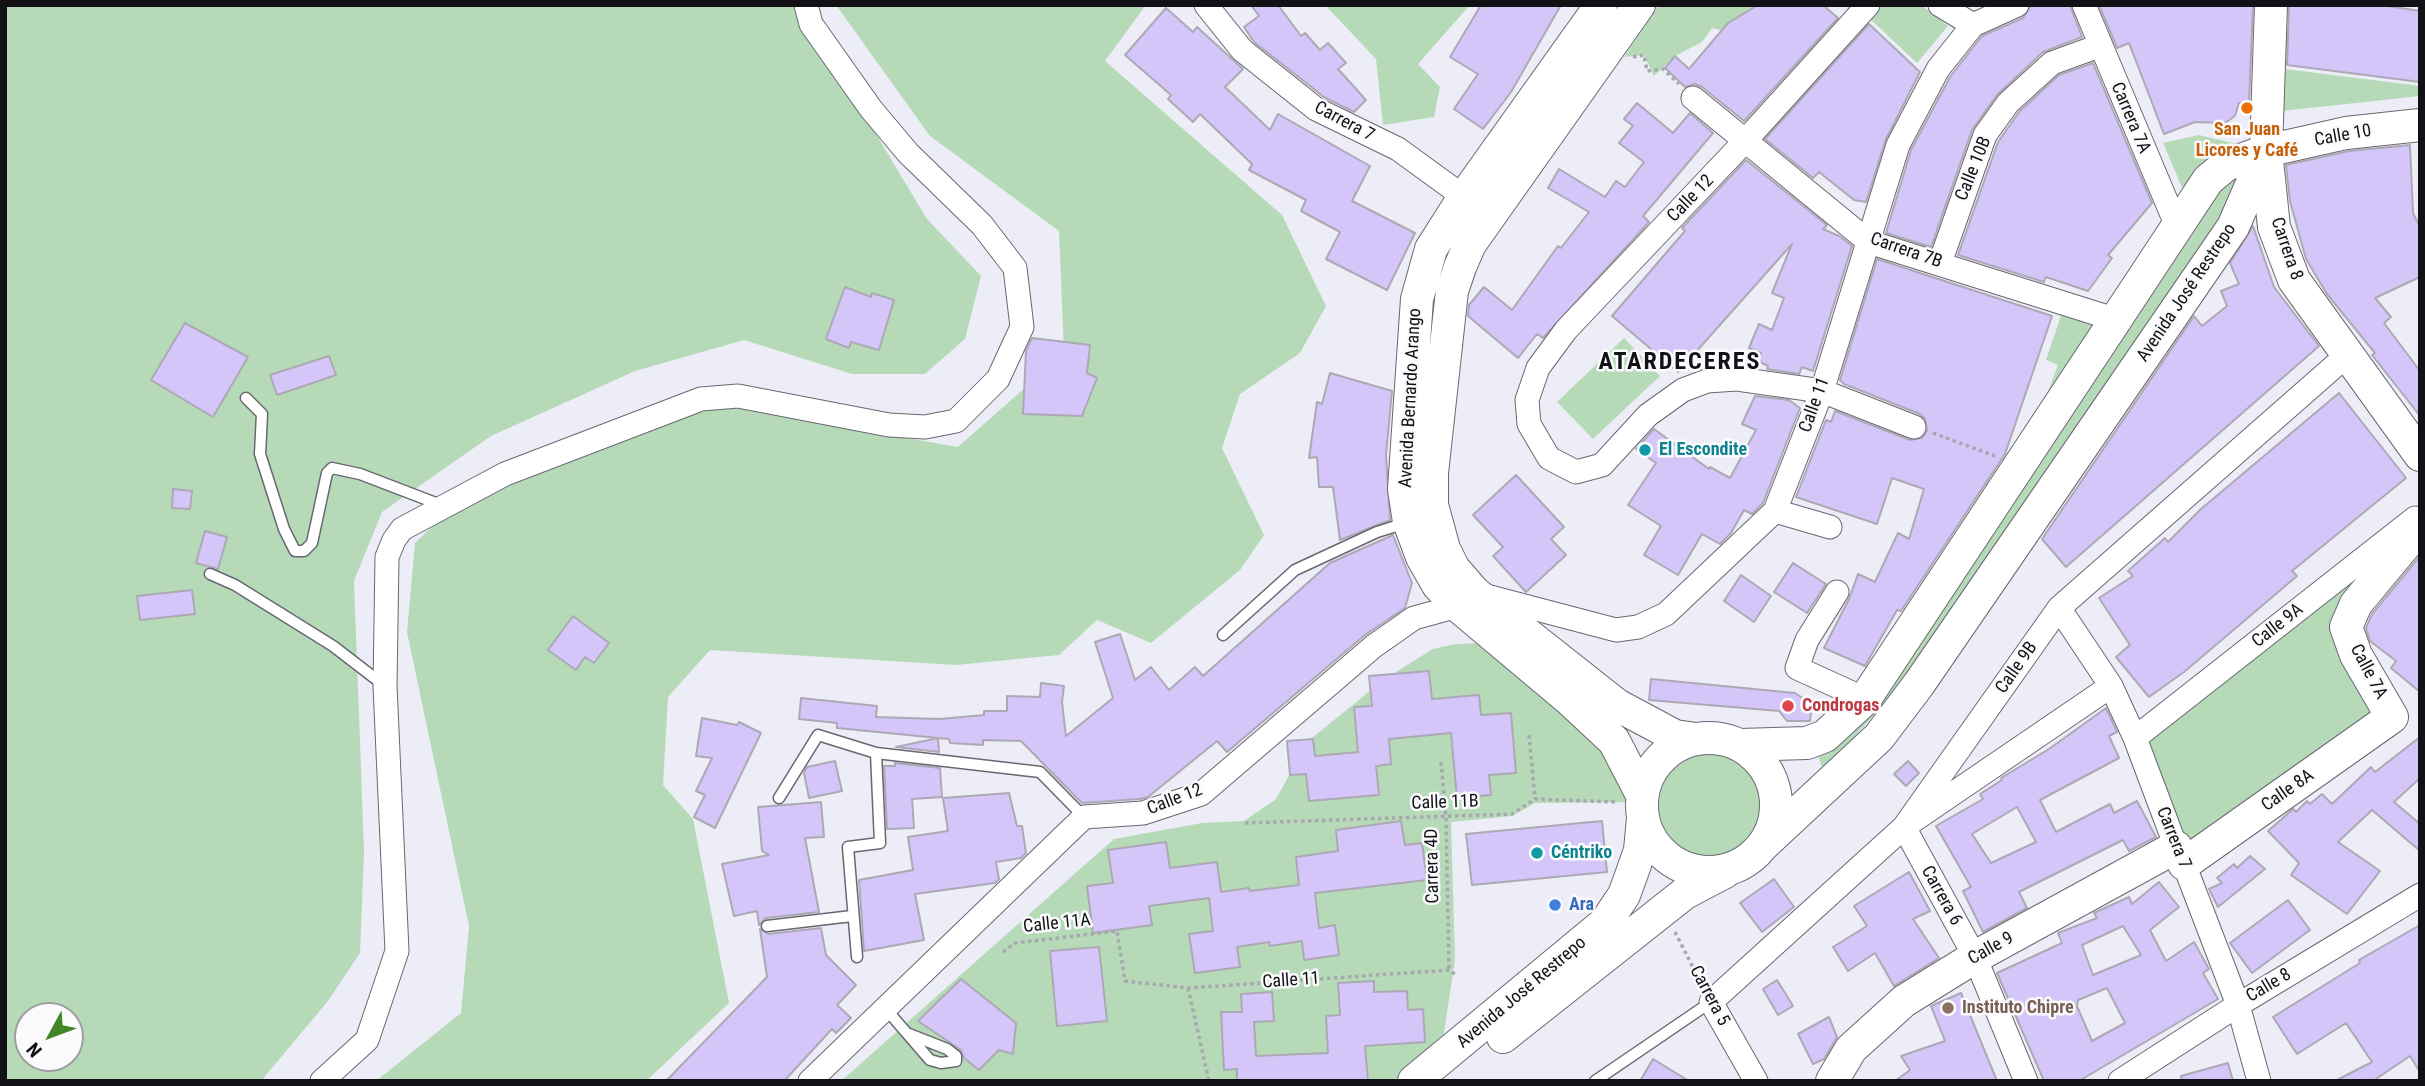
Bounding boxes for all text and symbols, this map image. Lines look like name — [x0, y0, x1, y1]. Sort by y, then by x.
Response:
street label: Carrera 7A — [2105, 79, 2155, 157]
street label: Carrera 7 — [1310, 97, 1378, 147]
marker: San Juan Licores y Café — [2239, 100, 2255, 116]
place label: San Juan Licores y Café — [2196, 119, 2298, 162]
street label: Calle 10 — [2313, 120, 2373, 152]
street label: Calle 10B — [1951, 134, 1997, 204]
street label: Calle 12 — [1663, 171, 1719, 227]
street label: Carrera 8 — [2265, 215, 2307, 283]
street label: Avenida José Restrepo — [2133, 220, 2241, 366]
street label: Carrera 7B — [1867, 229, 1945, 273]
street label: Avenida Bernardo Arango — [1396, 308, 1426, 488]
district label: ATARDECERES — [1600, 349, 1760, 377]
street label: Calle 11 — [1795, 374, 1835, 436]
place label: El Escondite — [1659, 439, 1747, 461]
marker: El Escondite — [1637, 442, 1653, 458]
street label: Calle 9A — [2248, 599, 2308, 653]
street label: Calle 9B — [1991, 638, 2043, 698]
street label: Calle 7A — [2345, 641, 2391, 703]
place label: Condrogas — [1802, 695, 1879, 717]
marker: Condrogas — [1780, 698, 1796, 714]
street label: Calle 8A — [2258, 765, 2318, 817]
street label: Calle 12 — [1144, 780, 1206, 820]
street label: Calle 11B — [1411, 791, 1479, 815]
street label: Carrera 7 — [2151, 804, 2195, 872]
street label: Carrera 4D — [1422, 828, 1444, 904]
place label: Céntriko — [1551, 842, 1612, 864]
marker: Céntriko — [1529, 845, 1545, 861]
street label: Carrera 6 — [1916, 862, 1966, 930]
place label: Ara — [1569, 894, 1594, 916]
marker: Ara — [1547, 897, 1563, 913]
street label: Calle 11A — [1022, 910, 1092, 938]
street label: Calle 9 — [1965, 928, 2017, 970]
street label: Avenida José Restrepo — [1453, 933, 1591, 1053]
street label: Carrera 5 — [1684, 962, 1734, 1030]
street label: Calle 8 — [2243, 964, 2295, 1008]
street label: Calle 11 — [1262, 968, 1320, 994]
place label: Instituto Chipre — [1962, 997, 2074, 1019]
marker: Instituto Chipre — [1940, 1000, 1956, 1016]
north arrow — [14, 1002, 84, 1072]
text: N — [22, 1038, 47, 1062]

